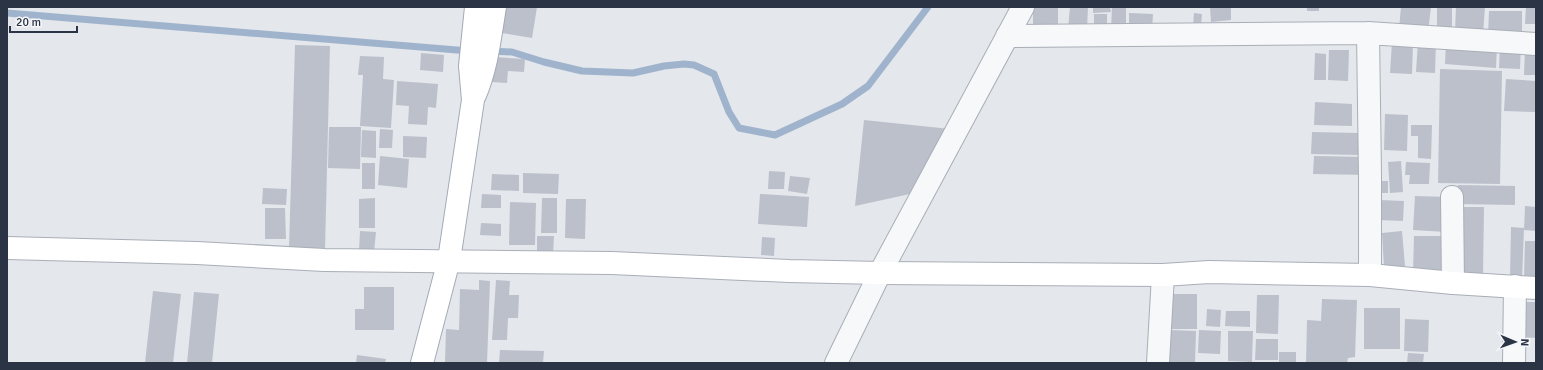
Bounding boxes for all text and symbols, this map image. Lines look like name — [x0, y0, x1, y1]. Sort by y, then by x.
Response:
scale bar — [10, 8, 77, 34]
text: 20 m — [16, 15, 41, 30]
north arrow — [1495, 322, 1535, 362]
text: N — [1518, 338, 1531, 346]

